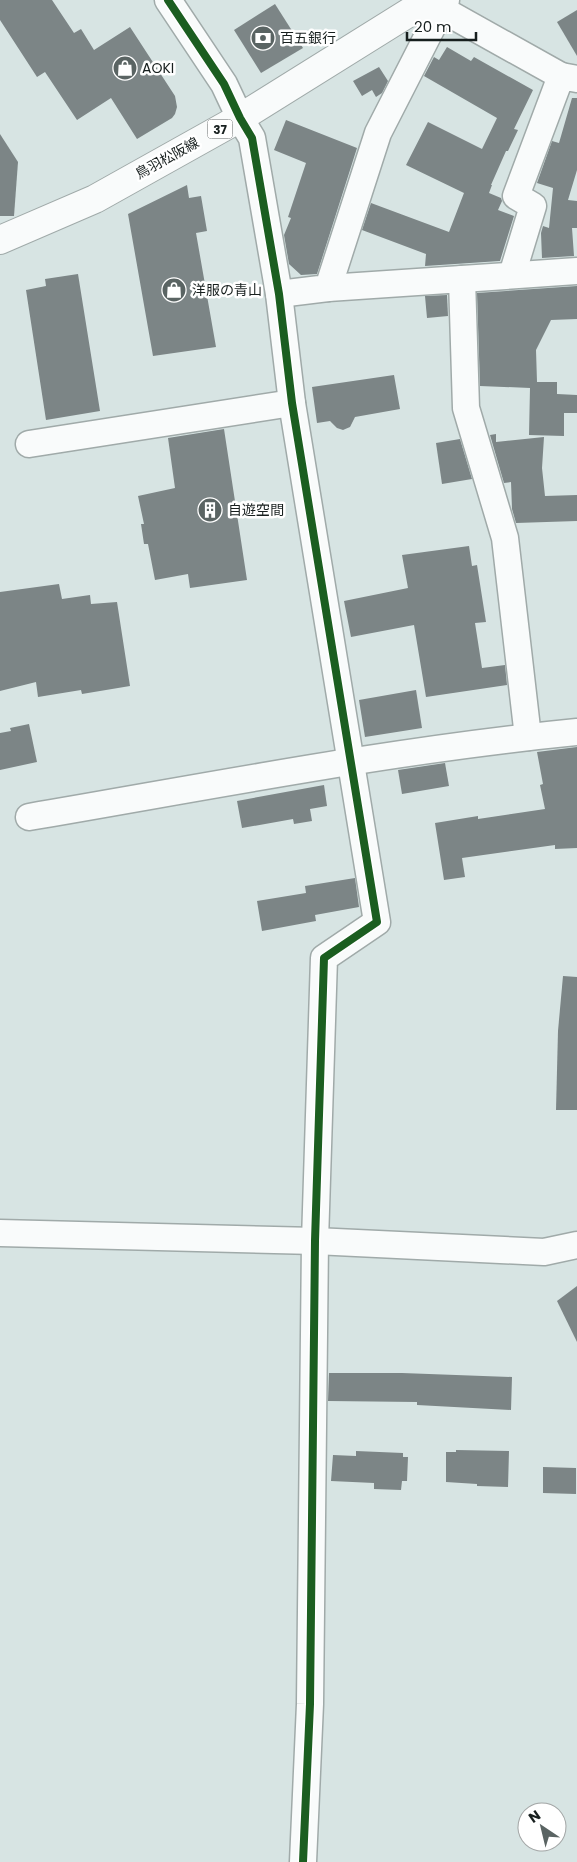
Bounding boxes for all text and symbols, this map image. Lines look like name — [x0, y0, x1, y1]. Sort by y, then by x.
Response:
scale bar — [407, 10, 476, 42]
text: 20 m — [414, 16, 452, 37]
bank icon: 百五銀行 — [250, 25, 276, 51]
place label: 百五銀行 — [280, 28, 336, 48]
shop icon: AOKI — [112, 55, 138, 81]
place label: AOKI — [142, 58, 174, 78]
road number: 37 — [208, 120, 232, 138]
street label: 鳥羽松阪線 — [132, 132, 202, 184]
shop icon: 洋服の青山 — [161, 277, 187, 303]
place label: 洋服の青山 — [192, 280, 262, 300]
building icon: 自遊空間 — [197, 497, 223, 523]
place label: 自遊空間 — [228, 500, 284, 520]
north arrow — [517, 1802, 567, 1852]
text: N — [524, 1805, 545, 1828]

